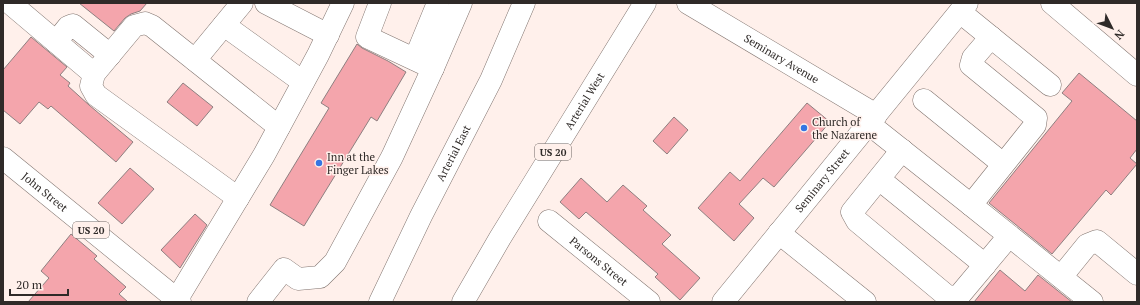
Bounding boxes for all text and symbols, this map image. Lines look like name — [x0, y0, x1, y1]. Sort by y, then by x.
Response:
north arrow — [1092, 8, 1132, 48]
text: N — [1111, 27, 1127, 43]
street label: Seminary Avenue — [742, 31, 822, 87]
street label: Arterial West — [562, 70, 607, 132]
place label: Church of the Nazarene — [812, 115, 878, 142]
street label: Arterial East — [433, 123, 474, 184]
marker: Church of the Nazarene — [799, 123, 809, 133]
road number: US 20 — [535, 144, 571, 160]
street label: Seminary Street — [792, 146, 852, 215]
place label: Inn at the Finger Lakes — [327, 150, 389, 177]
marker: Inn at the Finger Lakes — [314, 158, 324, 168]
street label: John Street — [19, 169, 71, 215]
road number: US 20 — [73, 222, 109, 238]
street label: Parsons Street — [567, 234, 631, 289]
scale bar — [10, 271, 68, 297]
text: 20 m — [16, 277, 43, 292]

